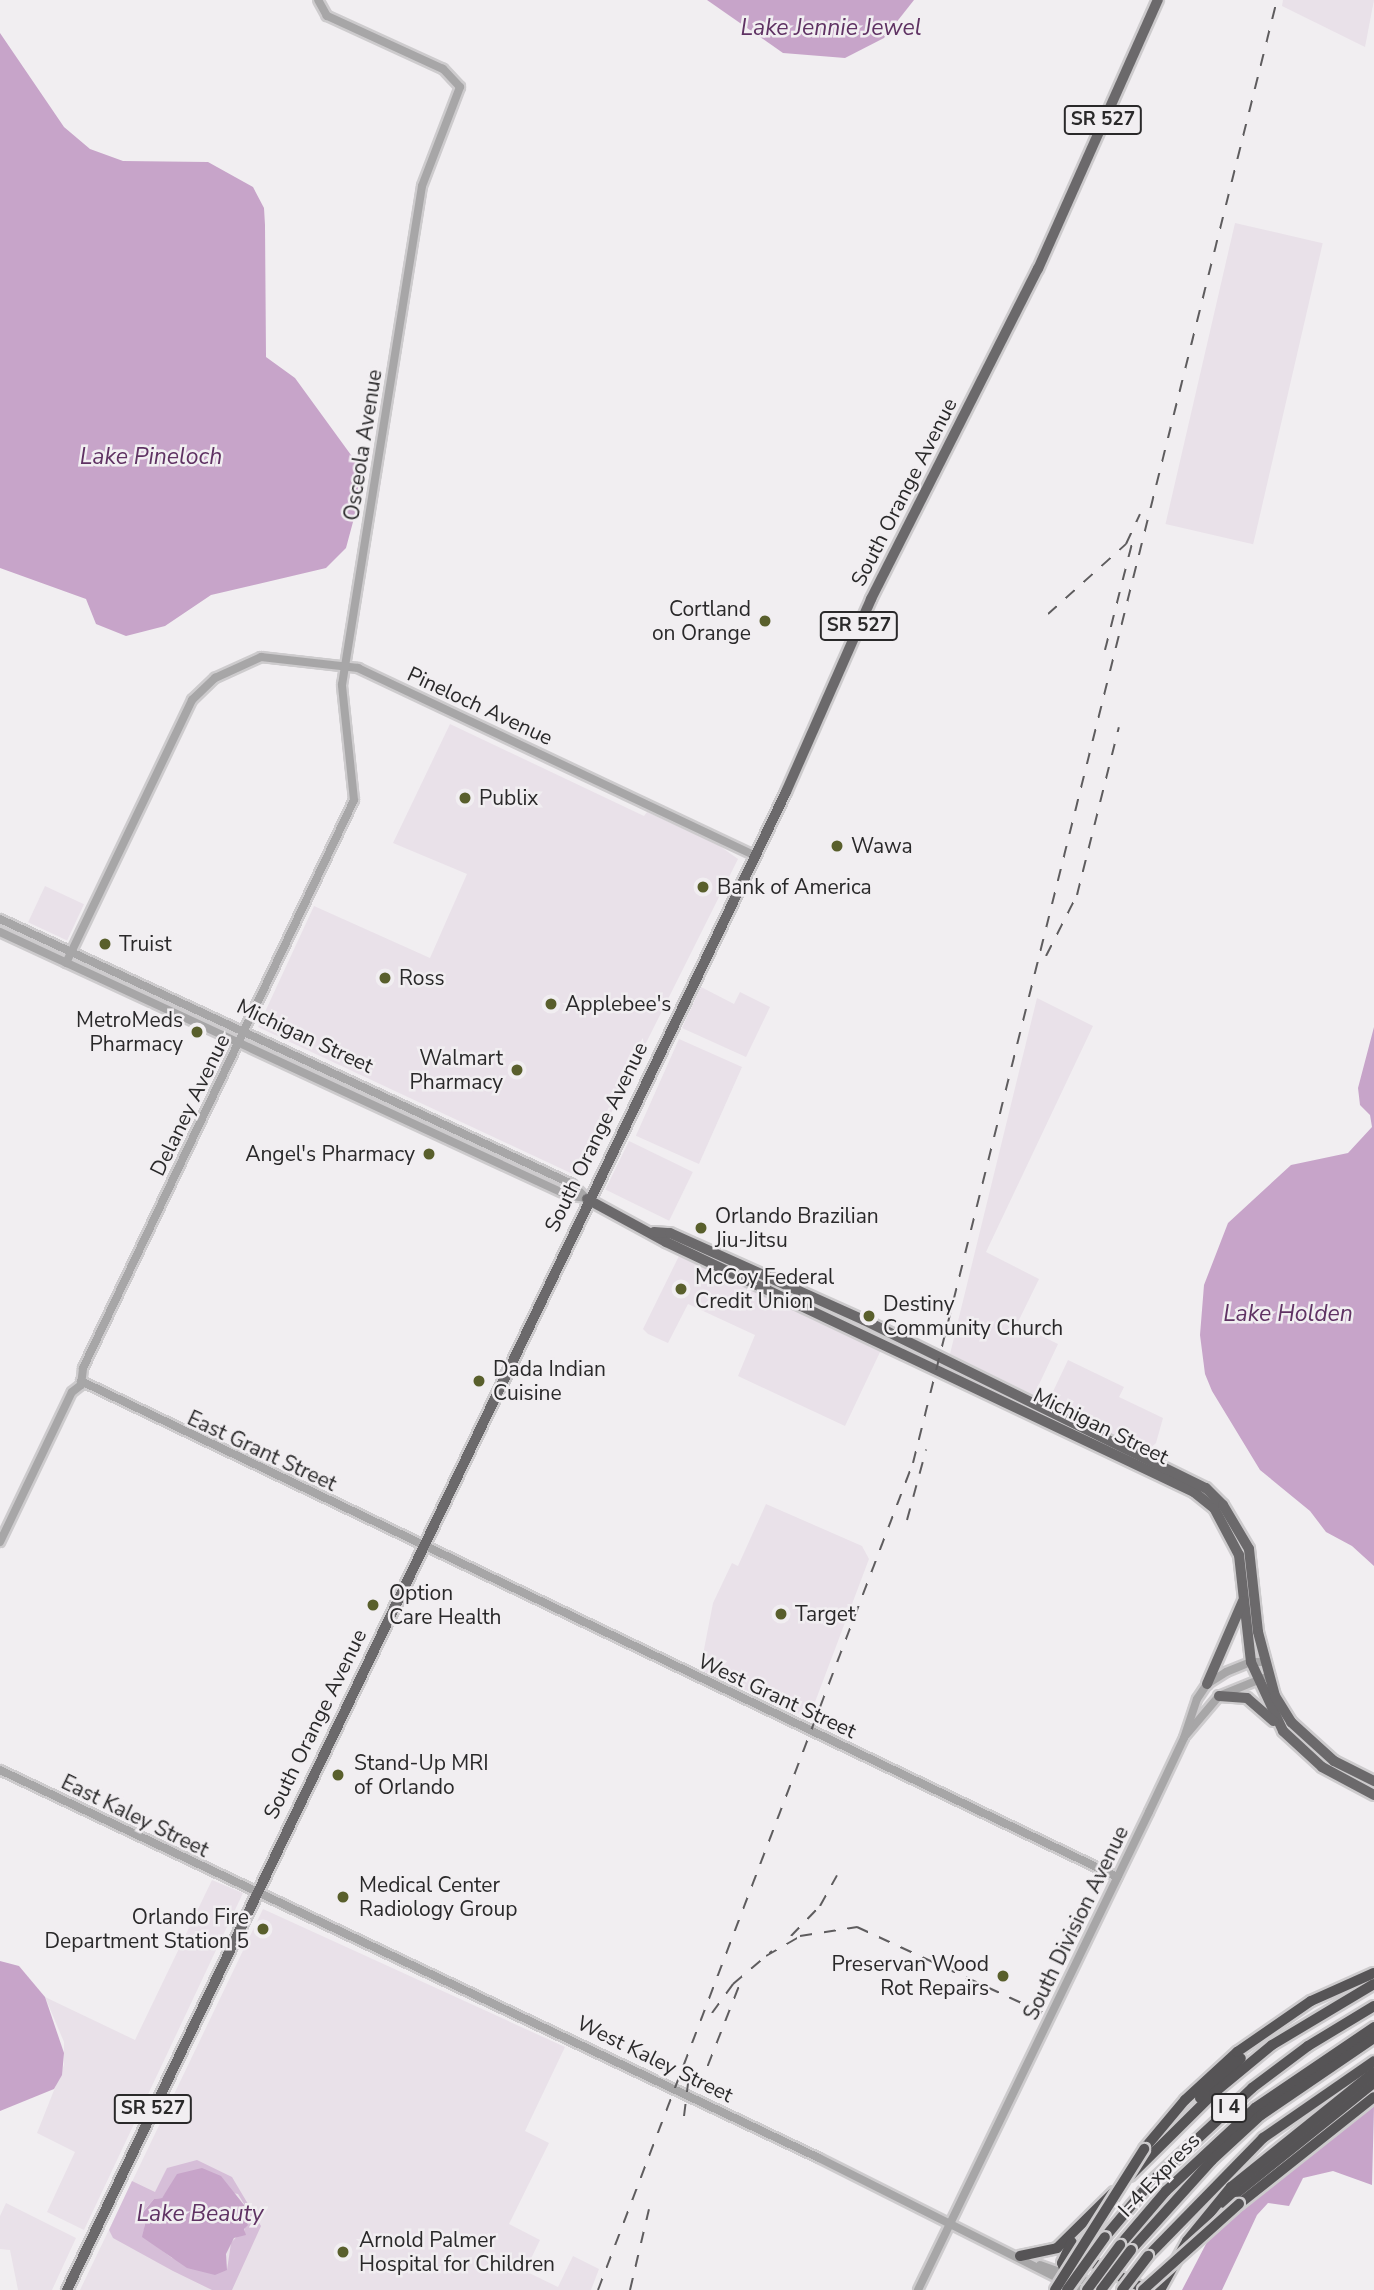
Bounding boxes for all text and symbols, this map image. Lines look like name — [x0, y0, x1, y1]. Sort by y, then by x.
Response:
water label: Lake Jennie Jewel — [740, 14, 922, 42]
road number: SR 527 — [1063, 104, 1143, 136]
street label: Osceola Avenue — [339, 368, 387, 522]
street label: South Orange Avenue — [846, 394, 962, 590]
water label: Lake Pineloch — [80, 443, 222, 471]
place label: Cortland on Orange — [652, 596, 751, 646]
road number: SR 527 — [819, 610, 899, 642]
marker: Cortland on Orange — [757, 613, 773, 629]
street label: Pineloch Avenue — [403, 661, 557, 751]
place label: Publix — [479, 785, 538, 811]
marker: Publix — [457, 790, 473, 806]
place label: Wawa — [851, 833, 913, 859]
marker: Wawa — [829, 838, 845, 854]
place label: Bank of America — [717, 874, 872, 900]
marker: Bank of America — [695, 879, 711, 895]
place label: Truist — [119, 931, 172, 957]
marker: Truist — [97, 936, 113, 952]
place label: Ross — [399, 965, 445, 991]
marker: Ross — [377, 970, 393, 986]
place label: Applebee's — [565, 991, 671, 1017]
street label: Michigan Street — [233, 993, 377, 1079]
marker: Applebee's — [543, 996, 559, 1012]
place label: MetroMeds Pharmacy — [76, 1007, 183, 1057]
marker: MetroMeds Pharmacy — [189, 1024, 205, 1040]
street label: Delaney Avenue — [145, 1030, 235, 1180]
street label: South Orange Avenue — [539, 1038, 653, 1236]
place label: Walmart Pharmacy — [409, 1045, 503, 1095]
marker: Walmart Pharmacy — [509, 1062, 525, 1078]
place label: Angel's Pharmacy — [245, 1141, 415, 1167]
marker: Angel's Pharmacy — [421, 1146, 437, 1162]
place label: Orlando Brazilian Jiu-Jitsu — [715, 1203, 879, 1253]
marker: Orlando Brazilian Jiu-Jitsu — [693, 1220, 709, 1236]
place label: McCoy Federal Credit Union — [695, 1264, 834, 1314]
marker: McCoy Federal Credit Union — [673, 1281, 689, 1297]
place label: Destiny Community Church — [883, 1291, 1063, 1341]
water label: Lake Holden — [1223, 1300, 1353, 1328]
marker: Destiny Community Church — [861, 1308, 877, 1324]
place label: Dada Indian Cuisine — [493, 1356, 606, 1406]
marker: Dada Indian Cuisine — [471, 1373, 487, 1389]
street label: Michigan Street — [1029, 1382, 1173, 1470]
street label: East Grant Street — [183, 1405, 341, 1497]
place label: Option Care Health — [389, 1580, 501, 1630]
marker: Option Care Health — [363, 1595, 383, 1615]
place label: Target — [795, 1601, 855, 1627]
marker: Target — [773, 1606, 789, 1622]
street label: South Orange Avenue — [258, 1625, 372, 1823]
street label: West Grant Street — [694, 1648, 860, 1744]
place label: Stand-Up MRI of Orlando — [354, 1750, 489, 1800]
marker: Stand-Up MRI of Orlando — [328, 1765, 348, 1785]
street label: East Kaley Street — [57, 1769, 213, 1863]
street label: South Division Avenue — [1018, 1822, 1134, 2024]
place label: Medical Center Radiology Group — [359, 1872, 518, 1922]
marker: Medical Center Radiology Group — [333, 1887, 353, 1907]
place label: Orlando Fire Department Station 5 — [44, 1904, 249, 1954]
marker: Orlando Fire Department Station 5 — [255, 1921, 271, 1937]
place label: Preservan Wood Rot Repairs — [831, 1951, 989, 2001]
marker: Preservan Wood Rot Repairs — [995, 1968, 1011, 1984]
street label: West Kaley Street — [573, 2010, 737, 2108]
road number: I 4 — [1210, 2092, 1248, 2124]
road number: SR 527 — [113, 2094, 193, 2124]
street label: I-4 Express — [1113, 2128, 1205, 2222]
water label: Lake Beauty — [137, 2200, 263, 2228]
place label: Arnold Palmer Hospital for Children — [359, 2227, 555, 2277]
marker: Arnold Palmer Hospital for Children — [333, 2242, 353, 2262]

